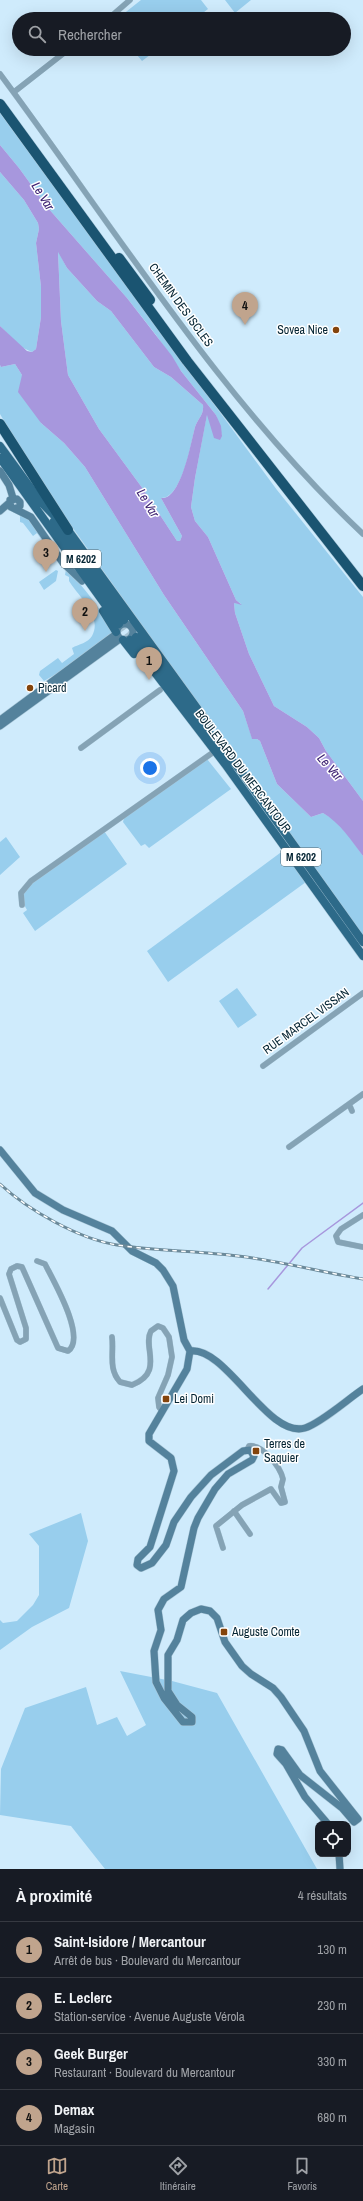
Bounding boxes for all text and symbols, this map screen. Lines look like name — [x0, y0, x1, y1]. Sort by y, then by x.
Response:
search box — [12, 12, 351, 56]
icon: search — [26, 23, 48, 45]
text: Rechercher — [58, 24, 122, 45]
water label: Le Var — [28, 179, 59, 214]
street label: CHEMIN DES ISCLES — [145, 260, 217, 350]
pin: 4 — [232, 292, 258, 325]
place label: Sovea Nice — [277, 322, 328, 338]
marker: Sovea Nice — [331, 325, 341, 335]
water label: Le Var — [133, 486, 163, 521]
pin: 3 — [33, 539, 59, 572]
road number: M 6202 — [61, 550, 101, 568]
pin: 2 — [72, 598, 98, 631]
pin: 1 — [136, 647, 162, 680]
place label: Picard — [38, 680, 66, 696]
marker: Picard — [25, 683, 35, 693]
street label: BOULEVARD DU MERCANTOUR — [191, 706, 295, 836]
water label: Le Var — [313, 750, 347, 784]
your location — [140, 758, 160, 778]
road number: M 6202 — [281, 848, 321, 866]
street label: RUE MARCEL VISSAN — [260, 984, 352, 1058]
place label: Lei Domi — [174, 1391, 214, 1407]
marker: Lei Domi — [161, 1394, 171, 1404]
place label: Terres de Saquier — [264, 1436, 305, 1466]
marker: Terres de Saquier — [251, 1446, 261, 1456]
place label: Auguste Comte — [231, 1624, 300, 1640]
marker: Auguste Comte — [219, 1627, 229, 1637]
map controls — [315, 1821, 351, 1857]
button: locate — [315, 1821, 351, 1857]
text: À proximité — [16, 1884, 92, 1907]
text: 4 résultats — [298, 1887, 347, 1904]
text: Saint-Isidore / Mercantour — [54, 1931, 206, 1952]
text: 1 — [26, 1941, 32, 1958]
text: 130 m — [317, 1941, 347, 1958]
text: Arrêt de bus · Boulevard du Mercantour — [54, 1952, 241, 1969]
text: E. Leclerc — [54, 1987, 112, 2008]
text: 2 — [26, 1997, 32, 2014]
text: 230 m — [317, 1997, 347, 2014]
text: Station-service · Avenue Auguste Vérola — [54, 2008, 245, 2025]
text: Geek Burger — [54, 2043, 128, 2064]
text: 3 — [26, 2053, 32, 2070]
text: 330 m — [317, 2053, 347, 2070]
text: Restaurant · Boulevard du Mercantour — [54, 2064, 235, 2081]
text: Demax — [54, 2099, 94, 2120]
text: 4 — [26, 2109, 32, 2126]
text: 680 m — [317, 2109, 347, 2126]
text: Magasin — [54, 2120, 95, 2137]
tab: Carte — [46, 2155, 68, 2193]
tab: Itinéraire — [160, 2155, 196, 2193]
tab: Favoris — [287, 2155, 317, 2193]

